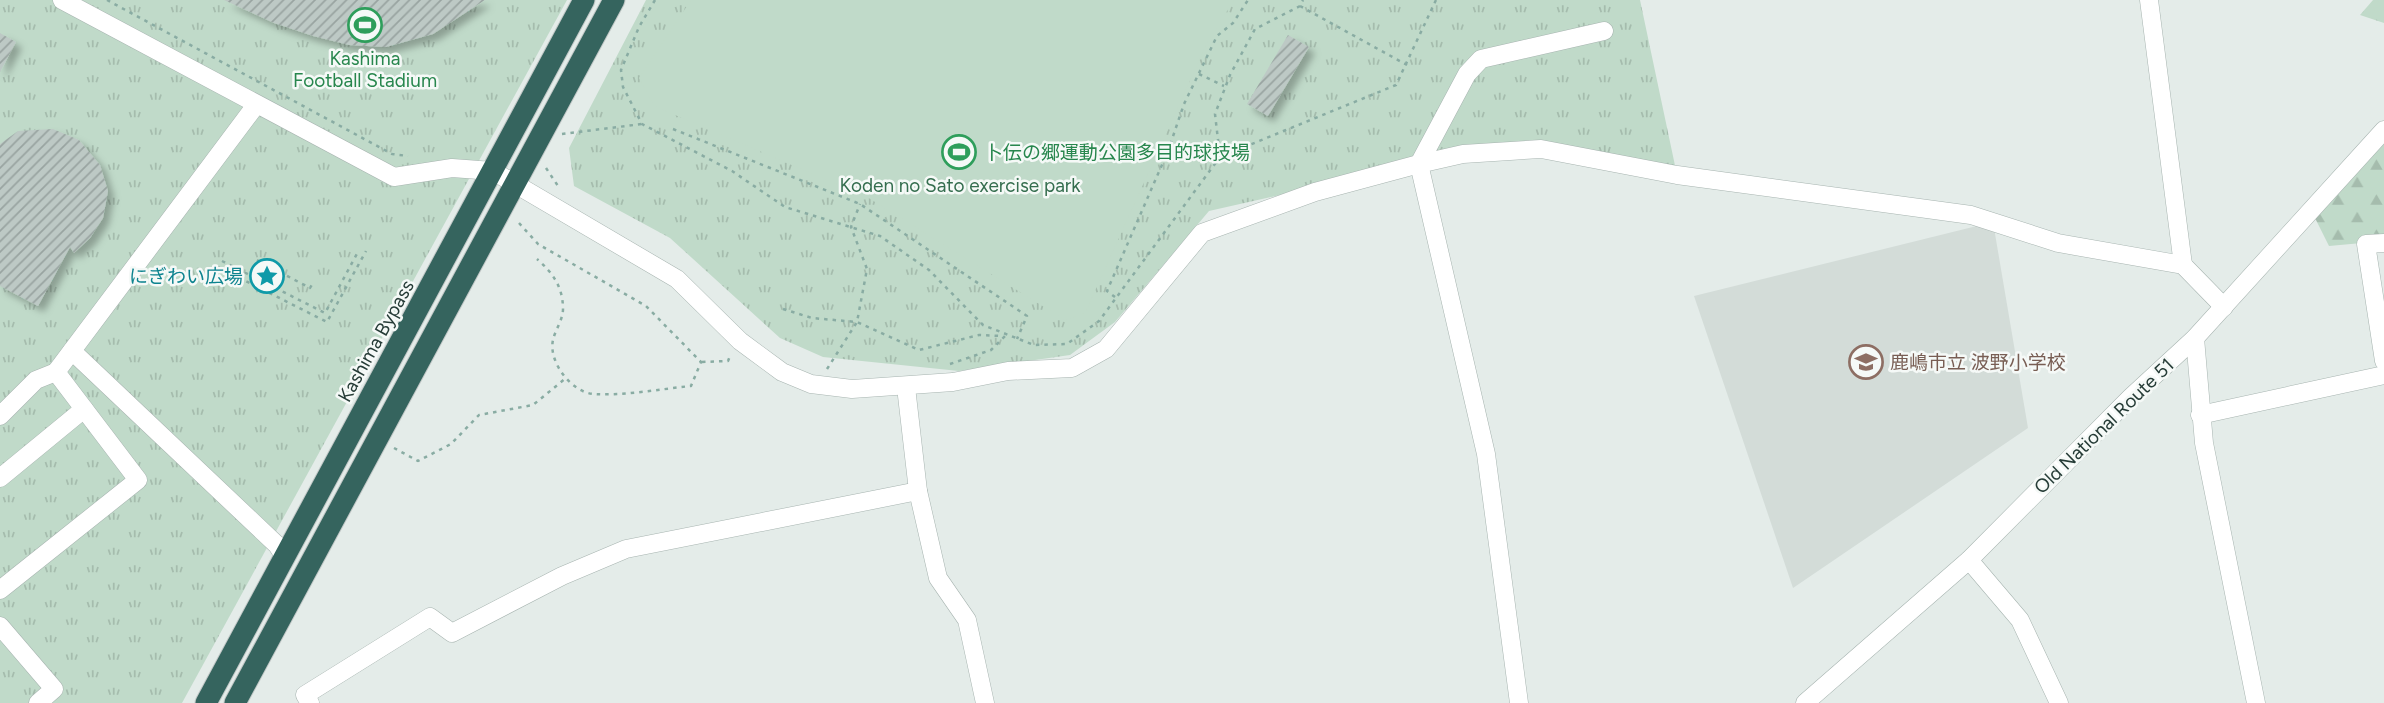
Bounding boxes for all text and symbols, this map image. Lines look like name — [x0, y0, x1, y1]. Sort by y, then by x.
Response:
sports icon: Kashima Football Stadium — [346, 6, 384, 44]
place label: Kashima Football Stadium — [293, 47, 437, 92]
sports icon: 卜伝の郷運動公園多目的球技場 — [940, 133, 978, 171]
place label: 卜伝の郷運動公園多目的球技場 — [984, 141, 1250, 164]
park label: Koden no Sato exercise park — [840, 174, 1081, 197]
place icon: にぎわい広場 — [248, 257, 286, 295]
place label: にぎわい広場 — [129, 265, 243, 288]
street label: Kashima Bypass — [333, 276, 419, 406]
school or university icon: 鹿嶋市立 波野小学校 — [1847, 343, 1885, 381]
place label: 鹿嶋市立 波野小学校 — [1890, 351, 2066, 374]
street label: Old National Route 51 — [2029, 353, 2179, 499]

